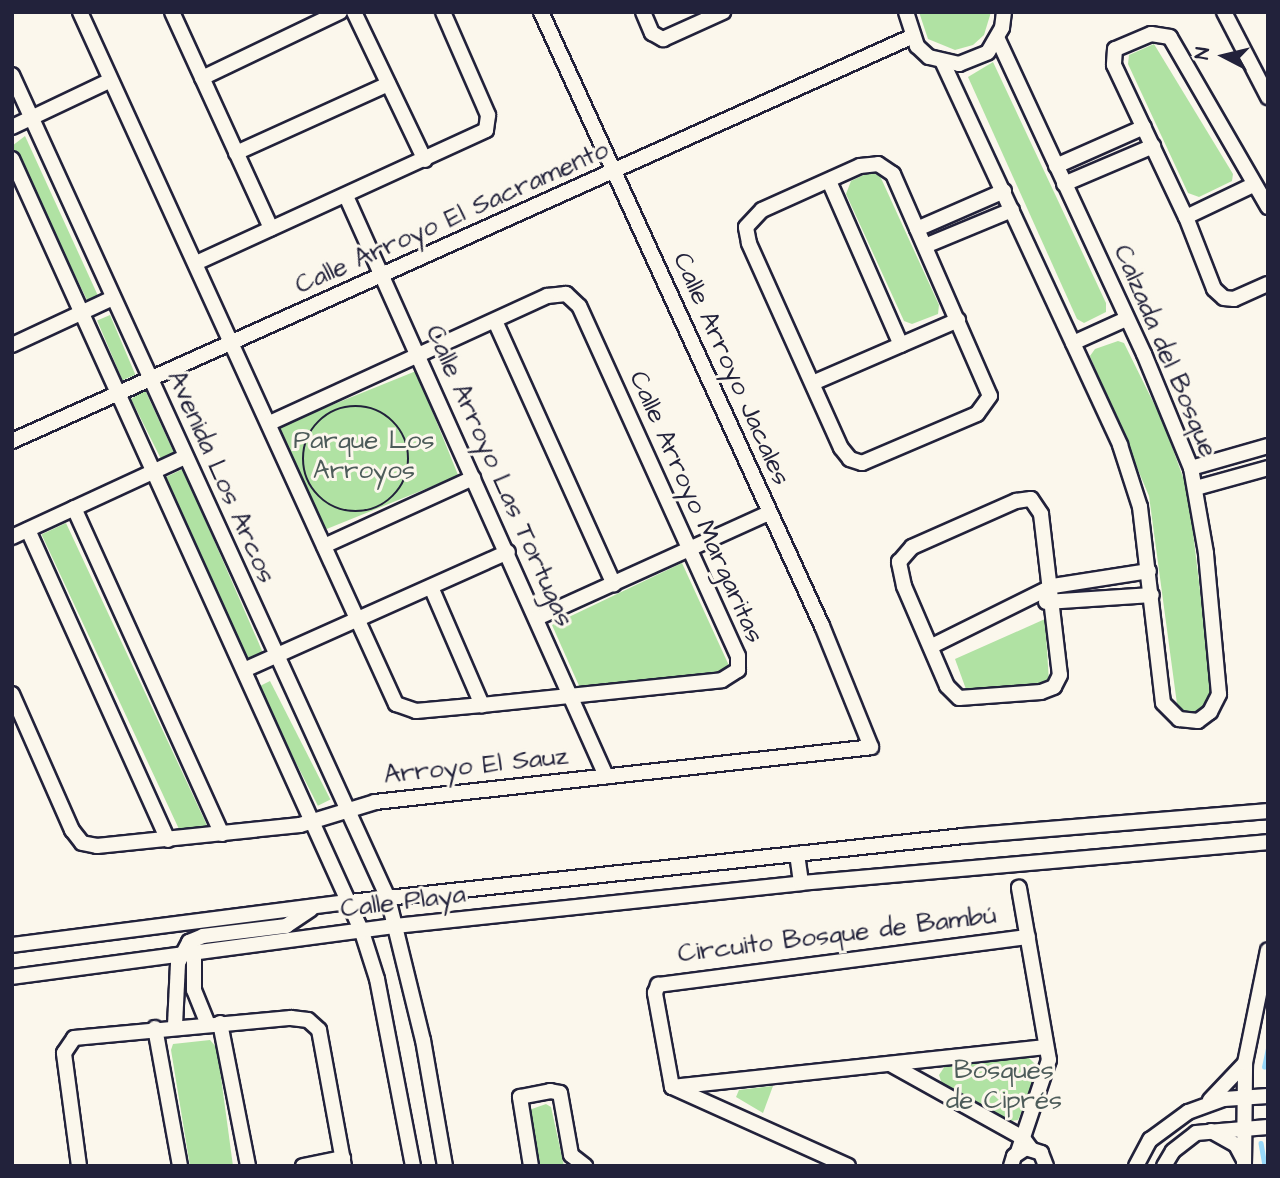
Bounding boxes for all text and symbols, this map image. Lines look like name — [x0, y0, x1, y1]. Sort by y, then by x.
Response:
north arrow — [1189, 21, 1259, 91]
text: N — [1189, 46, 1217, 61]
street label: Calle Arroyo El Sacramento — [290, 135, 614, 301]
street label: Calzada del Bosque — [1106, 240, 1224, 462]
street label: Calle Arroyo Jacales — [666, 248, 796, 490]
street label: Calle Arroyo Las Tortugas — [418, 320, 580, 632]
street label: Avenida Los Arcos — [160, 366, 282, 588]
street label: Calle Arroyo Margaritas — [622, 366, 770, 648]
park label: Parque Los Arroyos — [294, 425, 434, 486]
street label: Arroyo El Sauz — [382, 741, 570, 791]
street label: Calle Playa — [339, 879, 467, 925]
street label: Circuito Bosque de Bambú — [676, 900, 998, 970]
park label: Bosques de Ciprés — [946, 1055, 1062, 1116]

